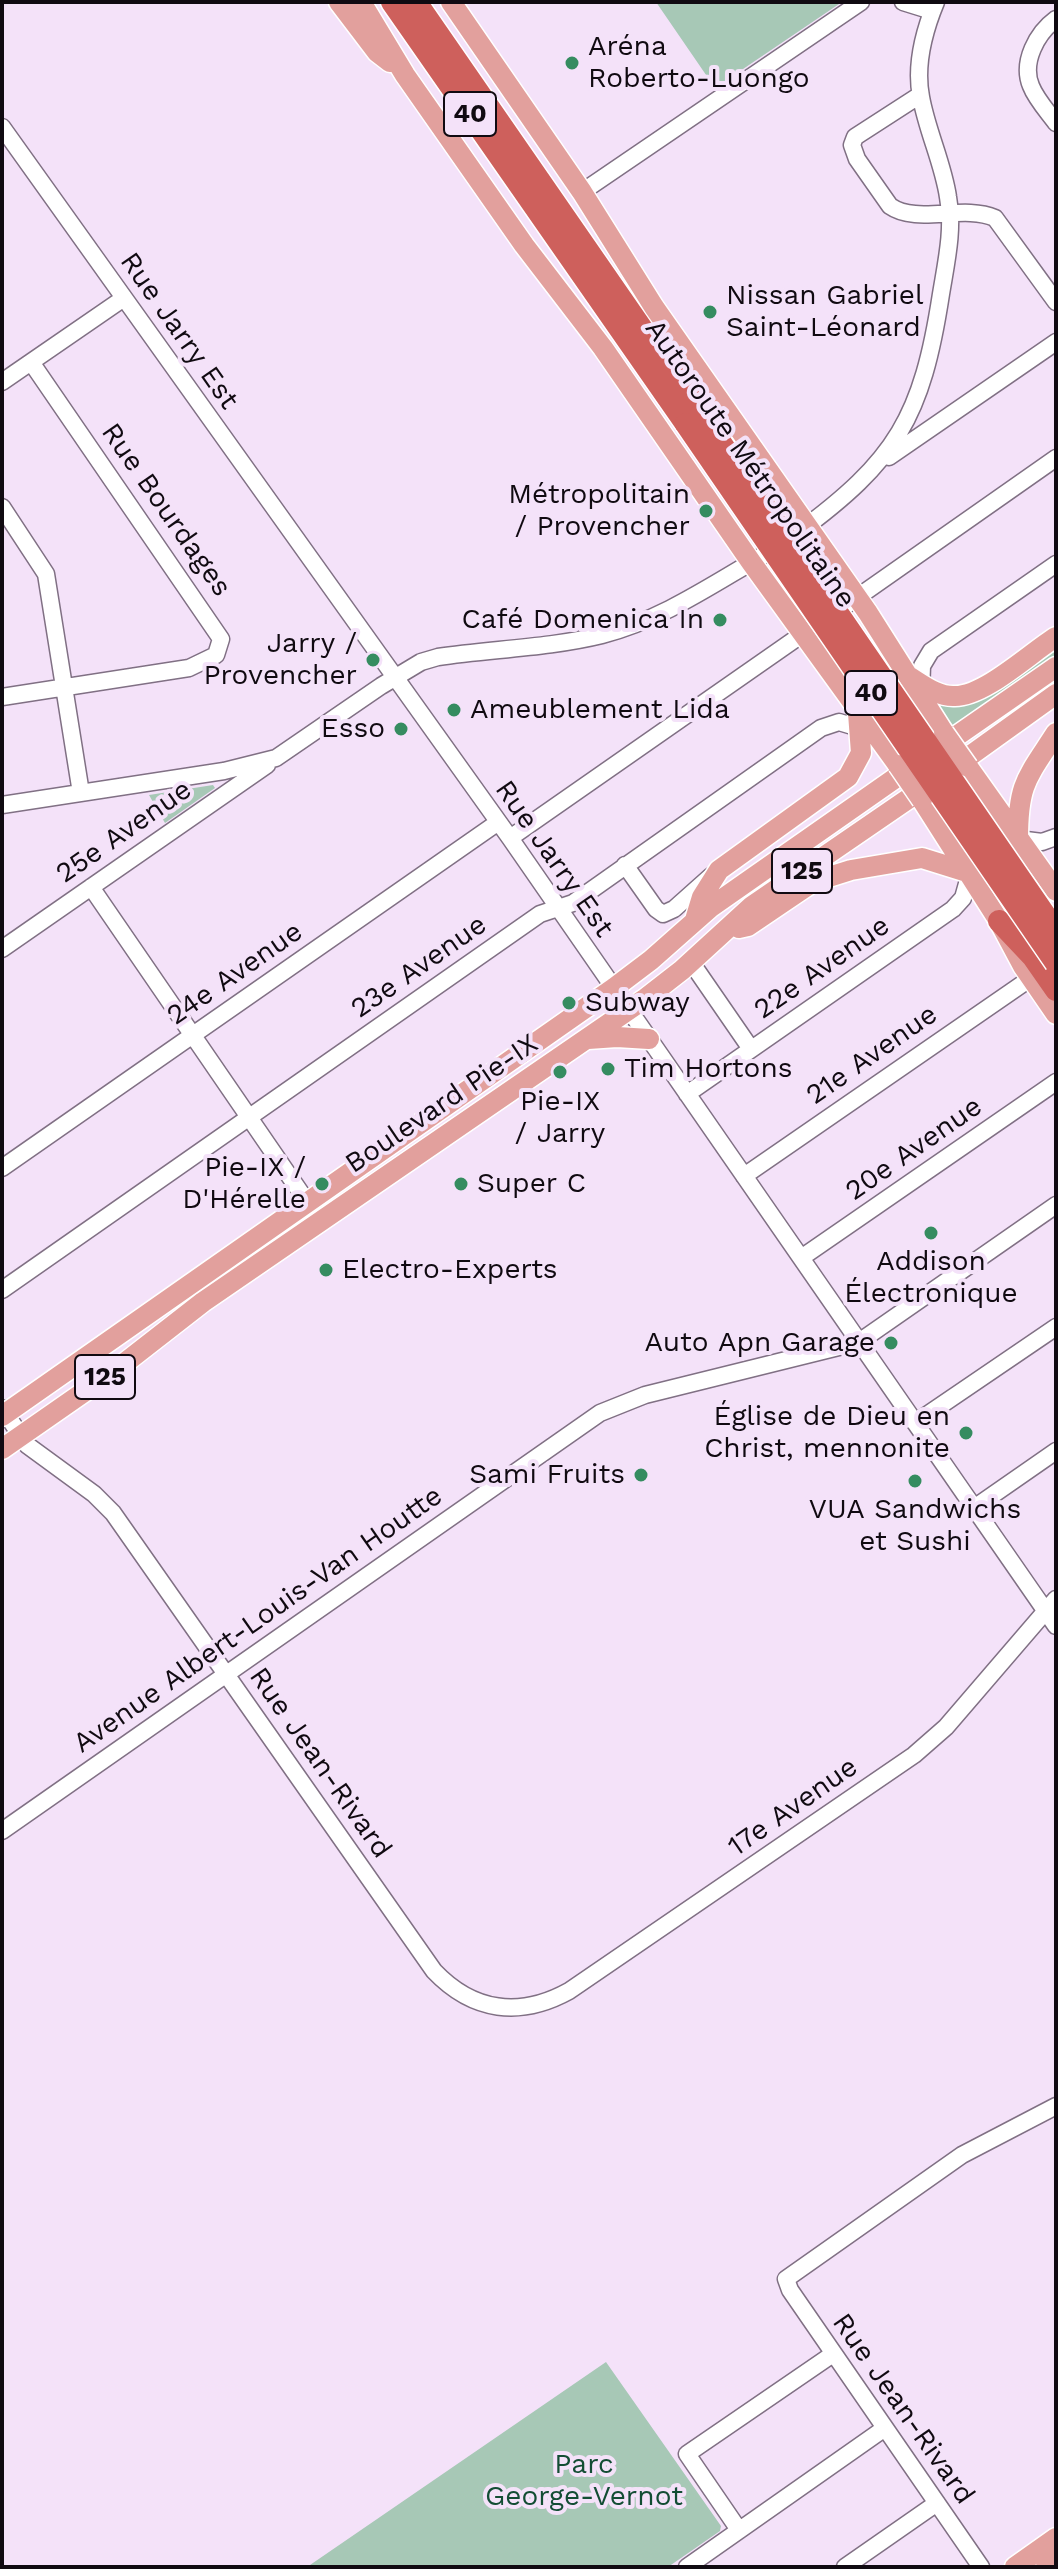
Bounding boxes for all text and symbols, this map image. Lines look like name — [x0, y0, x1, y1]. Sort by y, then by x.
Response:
place label: Aréna Roberto-Luongo — [588, 30, 810, 96]
marker: Aréna Roberto-Luongo — [563, 54, 581, 72]
road number: 40 — [444, 92, 496, 136]
street label: Rue Jarry Est — [113, 246, 245, 416]
place label: Nissan Gabriel Saint-Léonard — [726, 279, 924, 345]
marker: Nissan Gabriel Saint-Léonard — [701, 303, 719, 321]
street label: Autoroute Métropolitaine — [637, 313, 863, 615]
street label: Rue Bourdages — [94, 417, 238, 603]
place label: Métropolitain / Provencher — [508, 478, 690, 544]
marker: Métropolitain / Provencher — [697, 502, 715, 520]
place label: Café Domenica In — [462, 603, 704, 637]
marker: Café Domenica In — [711, 611, 729, 629]
place label: Jarry / Provencher — [204, 627, 357, 693]
marker: Jarry / Provencher — [364, 651, 382, 669]
road number: 40 — [845, 671, 897, 715]
place label: Ameublement Lida — [470, 693, 730, 727]
marker: Ameublement Lida — [445, 701, 463, 719]
place label: Esso — [321, 712, 385, 746]
marker: Esso — [392, 720, 410, 738]
street label: 25e Avenue — [50, 773, 198, 891]
street label: Rue Jarry Est — [488, 774, 620, 944]
road number: 125 — [772, 849, 832, 893]
street label: 23e Avenue — [345, 908, 493, 1026]
street label: 22e Avenue — [748, 909, 896, 1027]
street label: 24e Avenue — [161, 915, 309, 1033]
place label: Subway — [585, 986, 690, 1020]
marker: Subway — [560, 994, 578, 1012]
street label: 21e Avenue — [800, 998, 944, 1112]
street label: Boulevard Pie-IX — [339, 1027, 545, 1181]
place label: Tim Hortons — [624, 1052, 792, 1086]
marker: Tim Hortons — [599, 1060, 617, 1078]
marker: Pie-IX / Jarry — [551, 1063, 569, 1081]
place label: Pie-IX / Jarry — [515, 1085, 605, 1151]
street label: 20e Avenue — [839, 1090, 989, 1208]
place label: Pie-IX / D'Hérelle — [182, 1151, 306, 1217]
place label: Super C — [477, 1167, 586, 1201]
marker: Pie-IX / D'Hérelle — [313, 1175, 331, 1193]
marker: Super C — [452, 1175, 470, 1193]
marker: Addison Électronique — [922, 1224, 940, 1242]
place label: Addison Électronique — [844, 1245, 1018, 1311]
place label: Electro-Experts — [342, 1253, 558, 1287]
marker: Electro-Experts — [317, 1261, 335, 1279]
place label: Auto Apn Garage — [644, 1326, 875, 1360]
marker: Auto Apn Garage — [882, 1334, 900, 1352]
road number: 125 — [75, 1355, 135, 1399]
place label: Église de Dieu en Christ, mennonite — [704, 1400, 950, 1466]
marker: Église de Dieu en Christ, mennonite — [957, 1424, 975, 1442]
place label: Sami Fruits — [469, 1458, 625, 1492]
marker: Sami Fruits — [632, 1466, 650, 1484]
marker: VUA Sandwichs et Sushi — [906, 1472, 924, 1490]
street label: Avenue Albert-Louis-Van Houtte — [67, 1479, 449, 1761]
place label: VUA Sandwichs et Sushi — [809, 1493, 1021, 1559]
street label: Rue Jean-Rivard — [242, 1661, 398, 1865]
street label: 17e Avenue — [722, 1750, 864, 1864]
street label: Rue Jean-Rivard — [825, 2307, 981, 2511]
park label: Parc George-Vernot — [485, 2448, 683, 2514]

